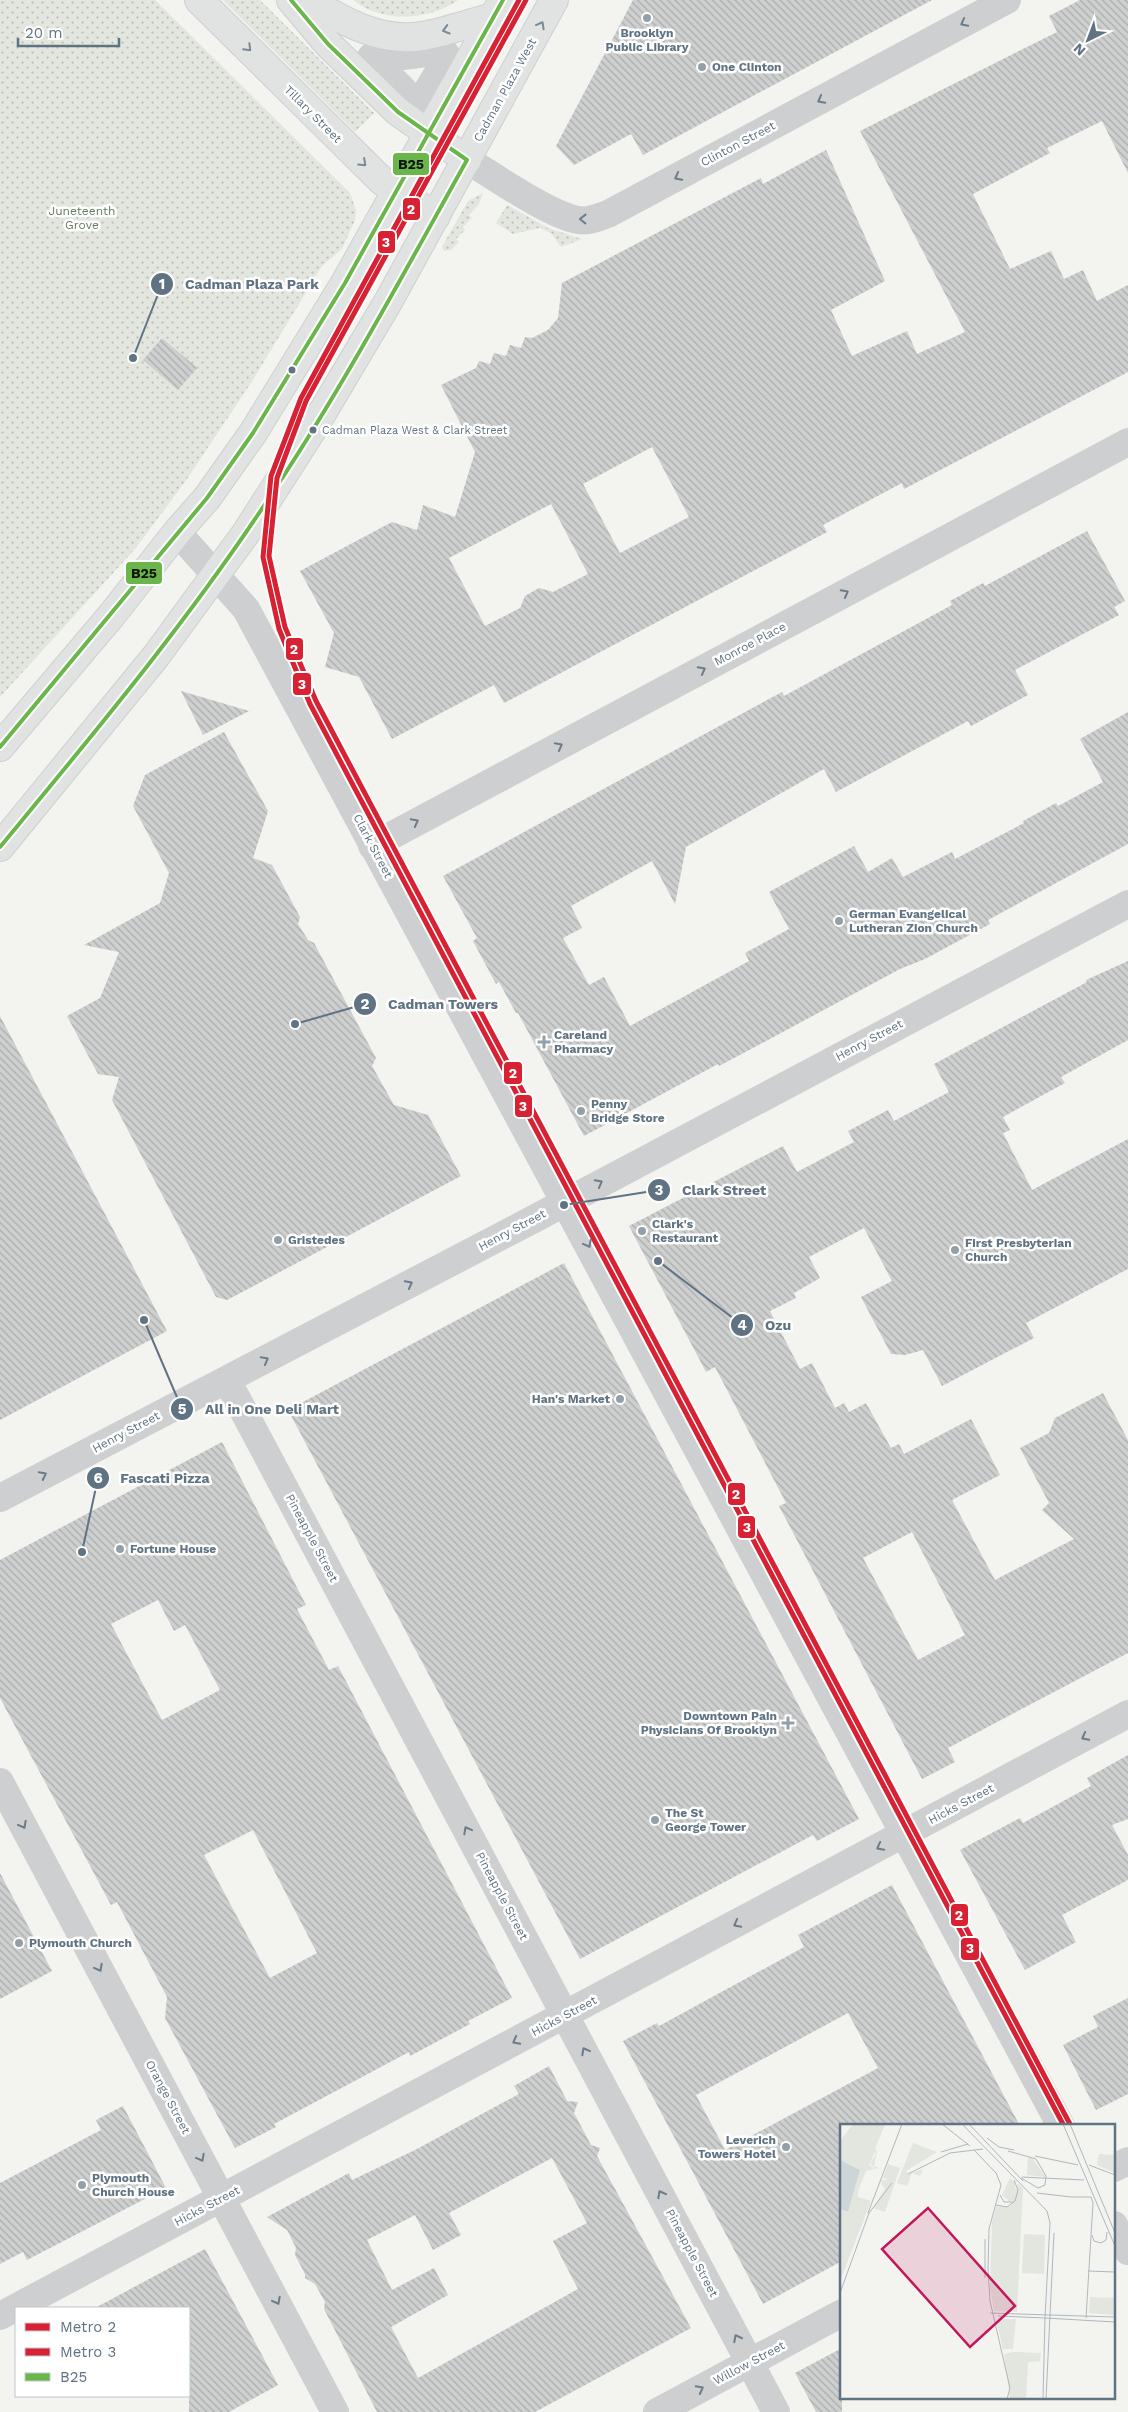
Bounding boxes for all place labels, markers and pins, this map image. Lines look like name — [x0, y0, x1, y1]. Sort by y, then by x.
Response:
marker: Brooklyn Public Library — [641, 12, 653, 24]
place label: Brooklyn Public Library — [606, 26, 689, 54]
place label: One Clinton — [712, 60, 782, 74]
marker: One Clinton — [696, 61, 708, 73]
callout: Cadman Plaza Park — [150, 269, 329, 298]
unlabelled marker — [287, 365, 297, 375]
place label: Cadman Plaza West & Clark Street — [322, 424, 508, 437]
marker: Cadman Plaza West & Clark Street — [308, 425, 318, 435]
place label: German Evangelical Lutheran Zion Church — [849, 907, 978, 935]
marker: German Evangelical Lutheran Zion Church — [833, 915, 845, 927]
callout: Cadman Towers — [353, 990, 508, 1019]
place label: Careland Pharmacy — [554, 1028, 613, 1056]
marker: Careland Pharmacy — [538, 1036, 550, 1048]
place label: Penny Bridge Store — [591, 1097, 665, 1125]
marker: Penny Bridge Store — [575, 1105, 587, 1117]
callout: Clark Street — [646, 1176, 776, 1205]
place label: Clark's Restaurant — [652, 1217, 719, 1245]
marker: Clark's Restaurant — [636, 1225, 648, 1237]
place label: Gristedes — [288, 1233, 345, 1247]
marker: Gristedes — [272, 1234, 284, 1246]
place label: First Presbyterian Church — [965, 1236, 1072, 1264]
marker: First Presbyterian Church — [949, 1244, 961, 1256]
callout: Ozu — [730, 1310, 801, 1339]
place label: Han's Market — [532, 1392, 611, 1406]
marker: Han's Market — [614, 1393, 626, 1405]
callout: All in One Deli Mart — [170, 1394, 349, 1423]
callout: Fascati Pizza — [86, 1464, 220, 1493]
place label: Fortune House — [130, 1542, 216, 1556]
marker: Fortune House — [114, 1543, 126, 1555]
place label: Downtown Pain Physicians Of Brooklyn — [641, 1709, 777, 1737]
marker: Downtown Pain Physicians Of Brooklyn — [781, 1716, 795, 1730]
place label: The St George Tower — [665, 1806, 747, 1834]
marker: The St George Tower — [649, 1814, 661, 1826]
place label: Plymouth Church — [29, 1936, 132, 1950]
marker: Plymouth Church — [13, 1937, 25, 1949]
place label: Leverich Towers Hotel — [698, 2133, 776, 2161]
marker: Leverich Towers Hotel — [780, 2141, 792, 2153]
place label: Plymouth Church House — [92, 2171, 175, 2199]
marker: Plymouth Church House — [76, 2179, 88, 2191]

